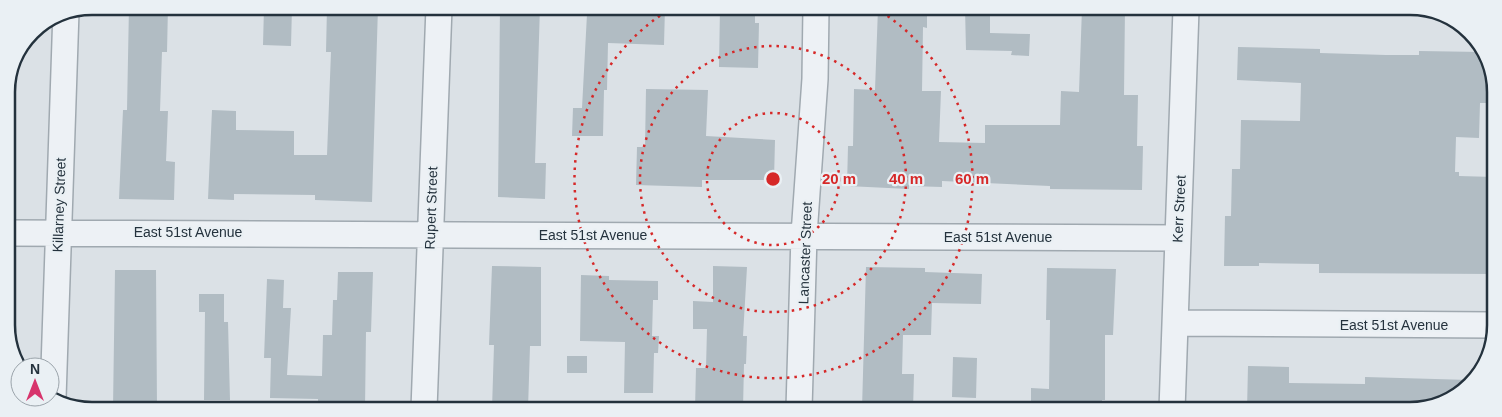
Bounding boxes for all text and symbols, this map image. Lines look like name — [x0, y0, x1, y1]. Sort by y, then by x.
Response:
street label: Killarney Street — [49, 157, 69, 253]
street label: Rupert Street — [422, 166, 440, 250]
centre of rings — [764, 170, 782, 188]
text: 20 m — [822, 170, 856, 187]
text: 40 m — [889, 170, 923, 187]
text: 60 m — [955, 170, 989, 187]
street label: Kerr Street — [1169, 175, 1189, 243]
street label: Lancaster Street — [795, 201, 815, 305]
street label: East 51st Avenue — [134, 224, 243, 240]
street label: East 51st Avenue — [539, 227, 648, 243]
street label: East 51st Avenue — [944, 229, 1053, 245]
street label: East 51st Avenue — [1340, 317, 1449, 333]
north arrow — [10, 357, 60, 407]
text: N — [30, 361, 40, 377]

